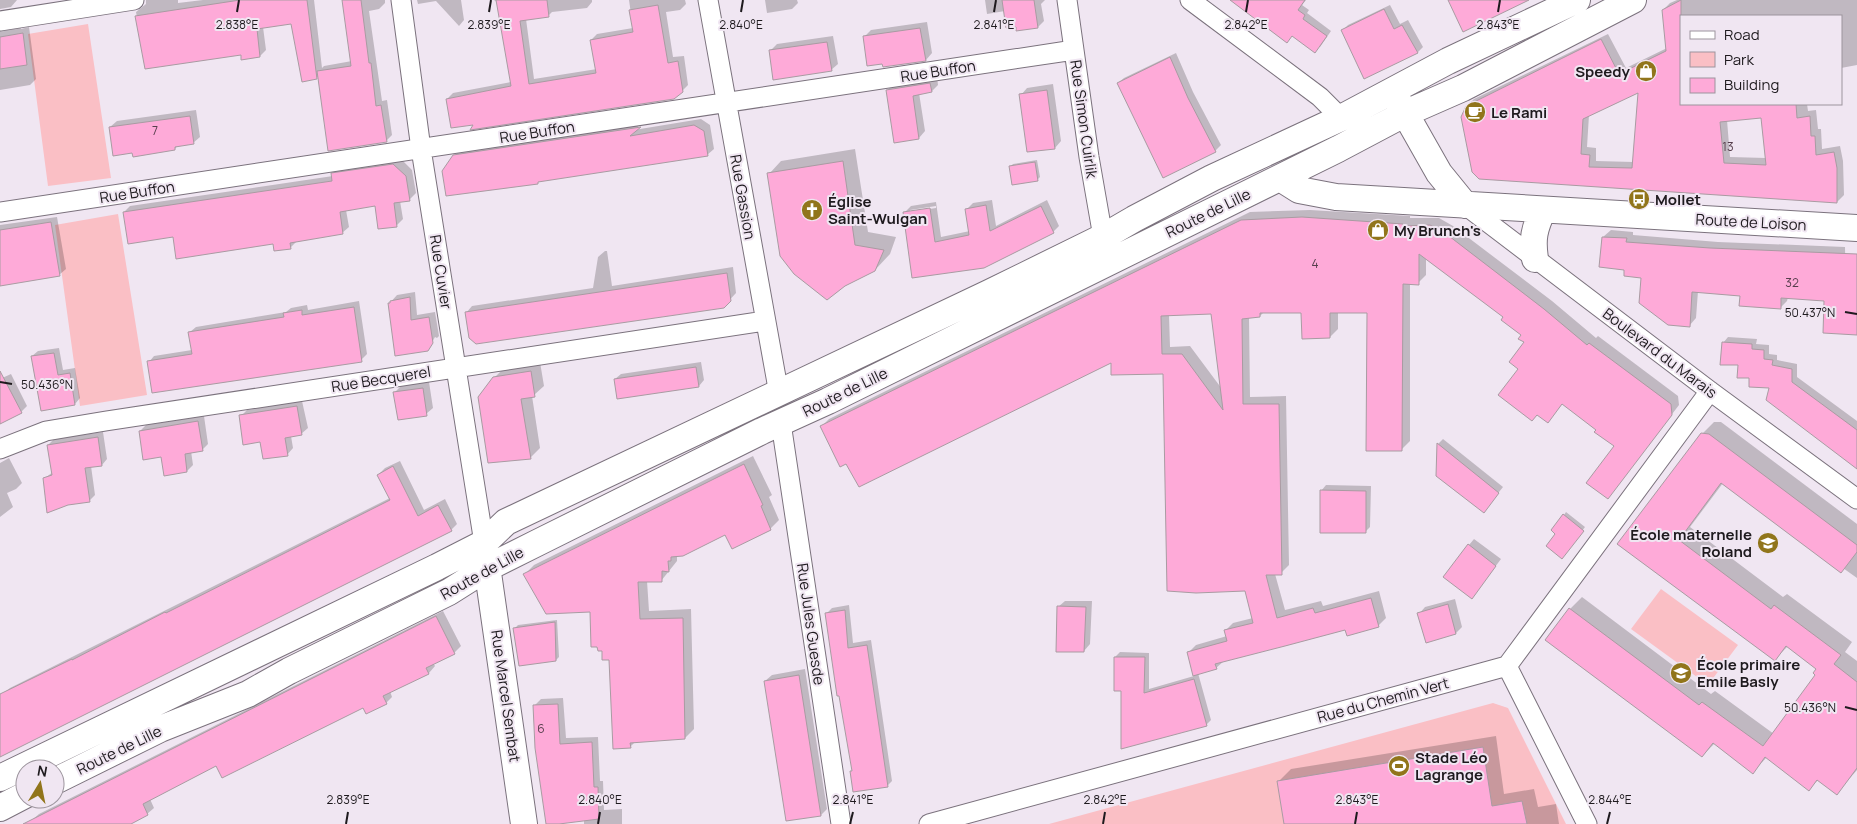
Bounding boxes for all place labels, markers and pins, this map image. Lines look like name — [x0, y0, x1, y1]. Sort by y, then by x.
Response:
shop icon: Speedy — [1634, 59, 1658, 83]
place label: Speedy — [1575, 61, 1631, 82]
cafe icon: Le Rami — [1463, 100, 1487, 124]
place label: Le Rami — [1491, 102, 1547, 123]
bus stop icon: Mollet — [1627, 187, 1651, 211]
place label: Mollet — [1655, 189, 1701, 210]
place label: Église Saint-Wulgan — [828, 191, 927, 229]
church icon: Église Saint-Wulgan — [800, 198, 824, 222]
shop icon: My Brunch's — [1366, 218, 1390, 242]
place label: My Brunch's — [1394, 220, 1481, 241]
place label: École maternelle Roland — [1630, 524, 1752, 562]
school or university icon: École maternelle Roland — [1756, 531, 1780, 555]
place label: École primaire Emile Basly — [1697, 654, 1800, 692]
school or university icon: École primaire Emile Basly — [1669, 661, 1693, 685]
place label: Stade Léo Lagrange — [1415, 747, 1488, 785]
sports icon: Stade Léo Lagrange — [1387, 754, 1411, 778]

